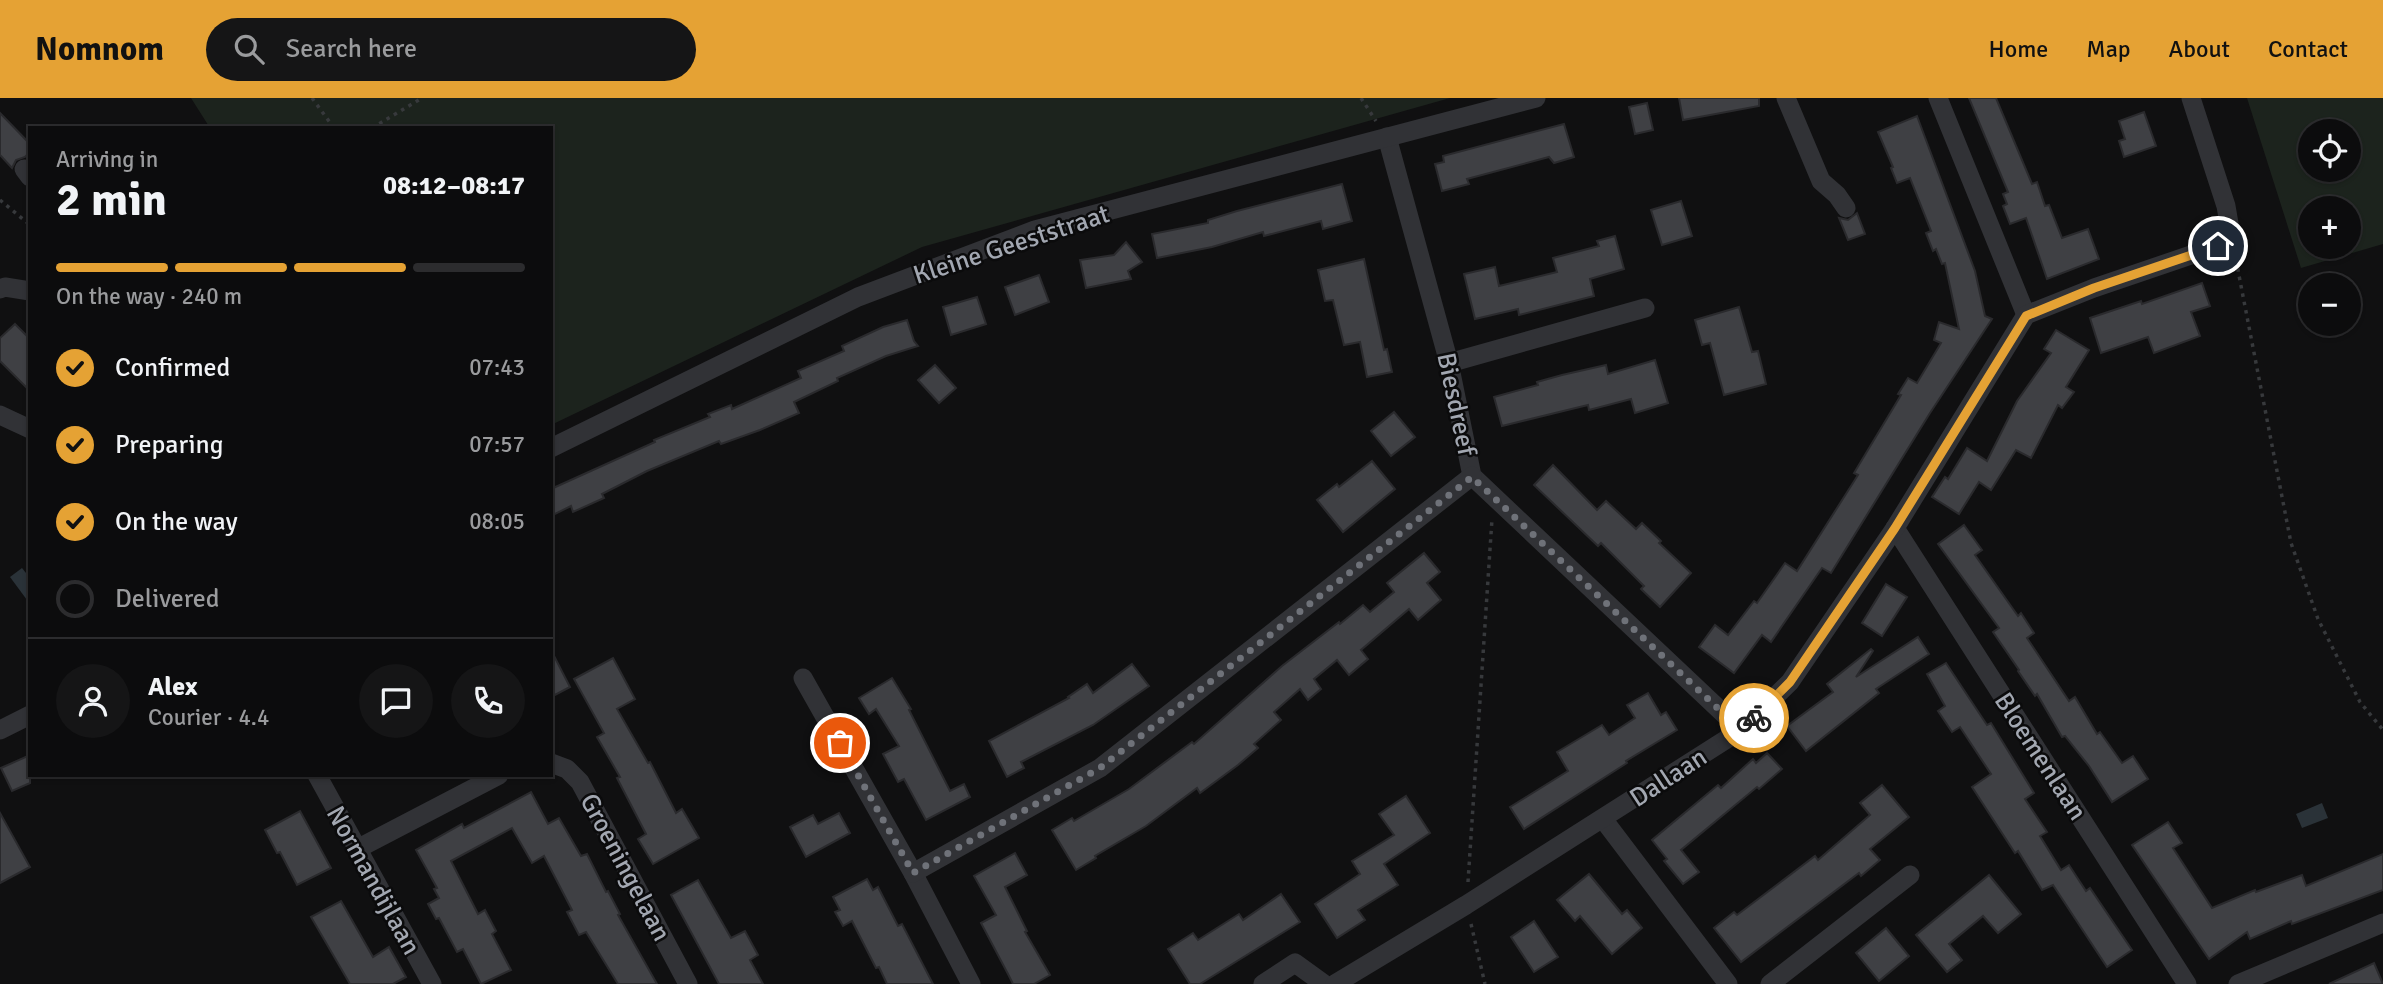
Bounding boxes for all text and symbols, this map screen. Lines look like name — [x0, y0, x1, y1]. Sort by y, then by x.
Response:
search box — [206, 18, 696, 81]
text: Nomnom — [35, 29, 164, 70]
icon: search — [230, 30, 268, 68]
text: Search here — [286, 33, 417, 65]
text: Home — [1988, 34, 2048, 64]
text: Map — [2086, 34, 2131, 64]
text: About — [2169, 34, 2230, 64]
text: Contact — [2268, 34, 2348, 64]
map controls — [2298, 119, 2361, 336]
button: locate — [2298, 119, 2361, 182]
text: Arriving in — [56, 145, 158, 174]
text: 08:12–08:17 — [383, 170, 525, 202]
text: 2 min — [56, 172, 167, 228]
button: + — [2298, 196, 2361, 259]
street label: Kleine Geeststraat — [909, 198, 1113, 292]
pin — [2188, 216, 2248, 276]
icon: home — [2199, 227, 2237, 265]
button: − — [2298, 273, 2361, 336]
text: On the way · 240 m — [56, 282, 242, 311]
icon: check — [56, 349, 94, 387]
street label: Biesdreef — [1429, 350, 1483, 460]
text: Confirmed — [115, 352, 230, 384]
text: 07:43 — [469, 353, 525, 382]
icon: check — [56, 426, 94, 464]
text: Preparing — [115, 429, 223, 461]
text: 07:57 — [469, 430, 525, 459]
icon: check — [56, 503, 94, 541]
text: On the way — [115, 506, 238, 538]
text: 08:05 — [469, 507, 525, 536]
text: Delivered — [115, 583, 220, 615]
button: person — [56, 664, 130, 738]
button: chat — [359, 664, 433, 738]
button: phone — [451, 664, 525, 738]
text: Alex — [148, 671, 198, 703]
courier — [1719, 683, 1789, 753]
street label: Bloemenlaan — [1987, 687, 2093, 826]
icon: bike — [1735, 699, 1773, 737]
text: Courier · 4.4 — [148, 703, 269, 732]
pin — [810, 713, 870, 773]
icon: bag — [821, 724, 859, 762]
street label: Dallaan — [1624, 741, 1713, 815]
street label: Groeningelaan — [573, 788, 677, 947]
street label: Normandijlaan — [319, 801, 427, 960]

